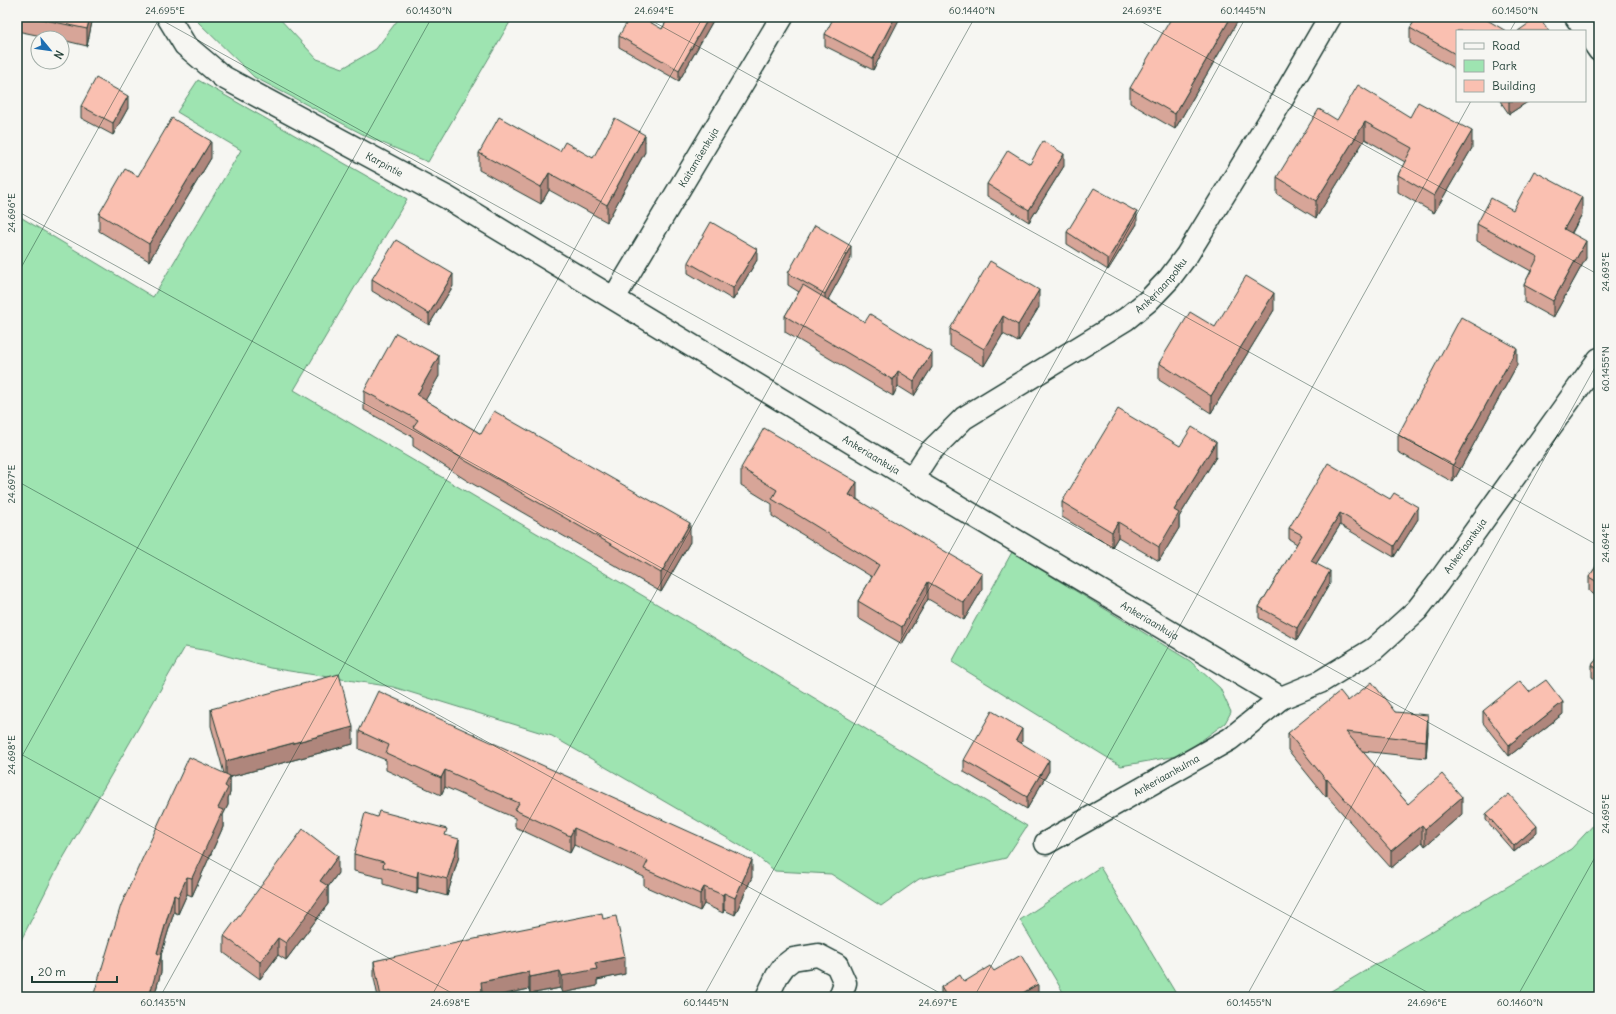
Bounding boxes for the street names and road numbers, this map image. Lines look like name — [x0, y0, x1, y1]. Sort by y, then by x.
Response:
street label: Kaitamäenkuja — [676, 125, 722, 190]
street label: Karpintie — [363, 149, 405, 180]
street label: Ankeriaanpolku — [1132, 255, 1190, 316]
street label: Ankeriaankuja — [840, 433, 903, 477]
street label: Ankeriaankuja — [1441, 516, 1490, 576]
street label: Ankeriaankuja — [1118, 598, 1181, 643]
street label: Ankeriaankulma — [1131, 752, 1202, 799]

